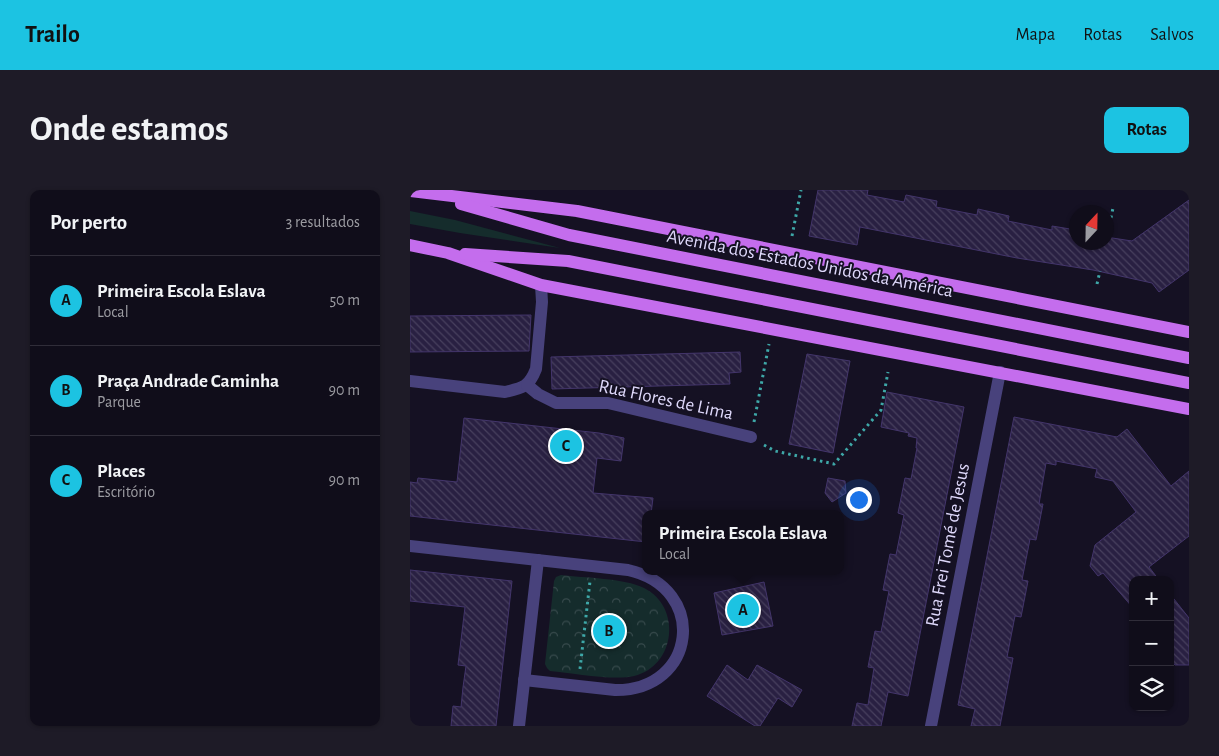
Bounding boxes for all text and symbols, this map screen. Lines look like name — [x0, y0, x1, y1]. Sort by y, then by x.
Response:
text: Trailo — [25, 23, 80, 47]
text: Mapa — [1016, 26, 1055, 44]
text: Rotas — [1083, 26, 1122, 44]
text: Salvos — [1150, 26, 1194, 44]
button: Rotas — [1104, 107, 1189, 153]
text: Onde estamos — [30, 112, 229, 147]
north arrow — [1069, 205, 1114, 250]
text: Por perto — [50, 212, 127, 233]
text: 3 resultados — [286, 214, 360, 230]
street label: Avenida dos Estados Unidos da América — [665, 227, 955, 301]
text: Primeira Escola Eslava — [97, 282, 266, 301]
text: A — [61, 292, 71, 308]
text: 50 m — [329, 292, 360, 308]
text: Local — [97, 304, 129, 320]
text: Praça Andrade Caminha — [97, 372, 279, 391]
street label: Rua Flores de Lima — [597, 376, 735, 424]
text: B — [61, 382, 71, 398]
text: 90 m — [329, 382, 360, 398]
text: Parque — [97, 394, 141, 410]
pin: C — [550, 427, 582, 465]
text: Places — [97, 462, 145, 481]
street label: Rua Frei Tomé de Jesus — [923, 462, 973, 628]
text: C — [62, 472, 70, 488]
text: 90 m — [329, 472, 360, 488]
text: Escritório — [97, 484, 155, 500]
your location — [846, 487, 872, 513]
popup — [642, 510, 844, 575]
text: Primeira Escola Eslava — [659, 524, 827, 543]
text: Local — [659, 546, 690, 562]
map controls — [1129, 576, 1174, 711]
button: + — [1129, 576, 1174, 621]
pin: A — [727, 591, 759, 629]
pin: B — [593, 612, 625, 650]
button: − — [1129, 621, 1174, 666]
button: layers — [1129, 666, 1174, 711]

